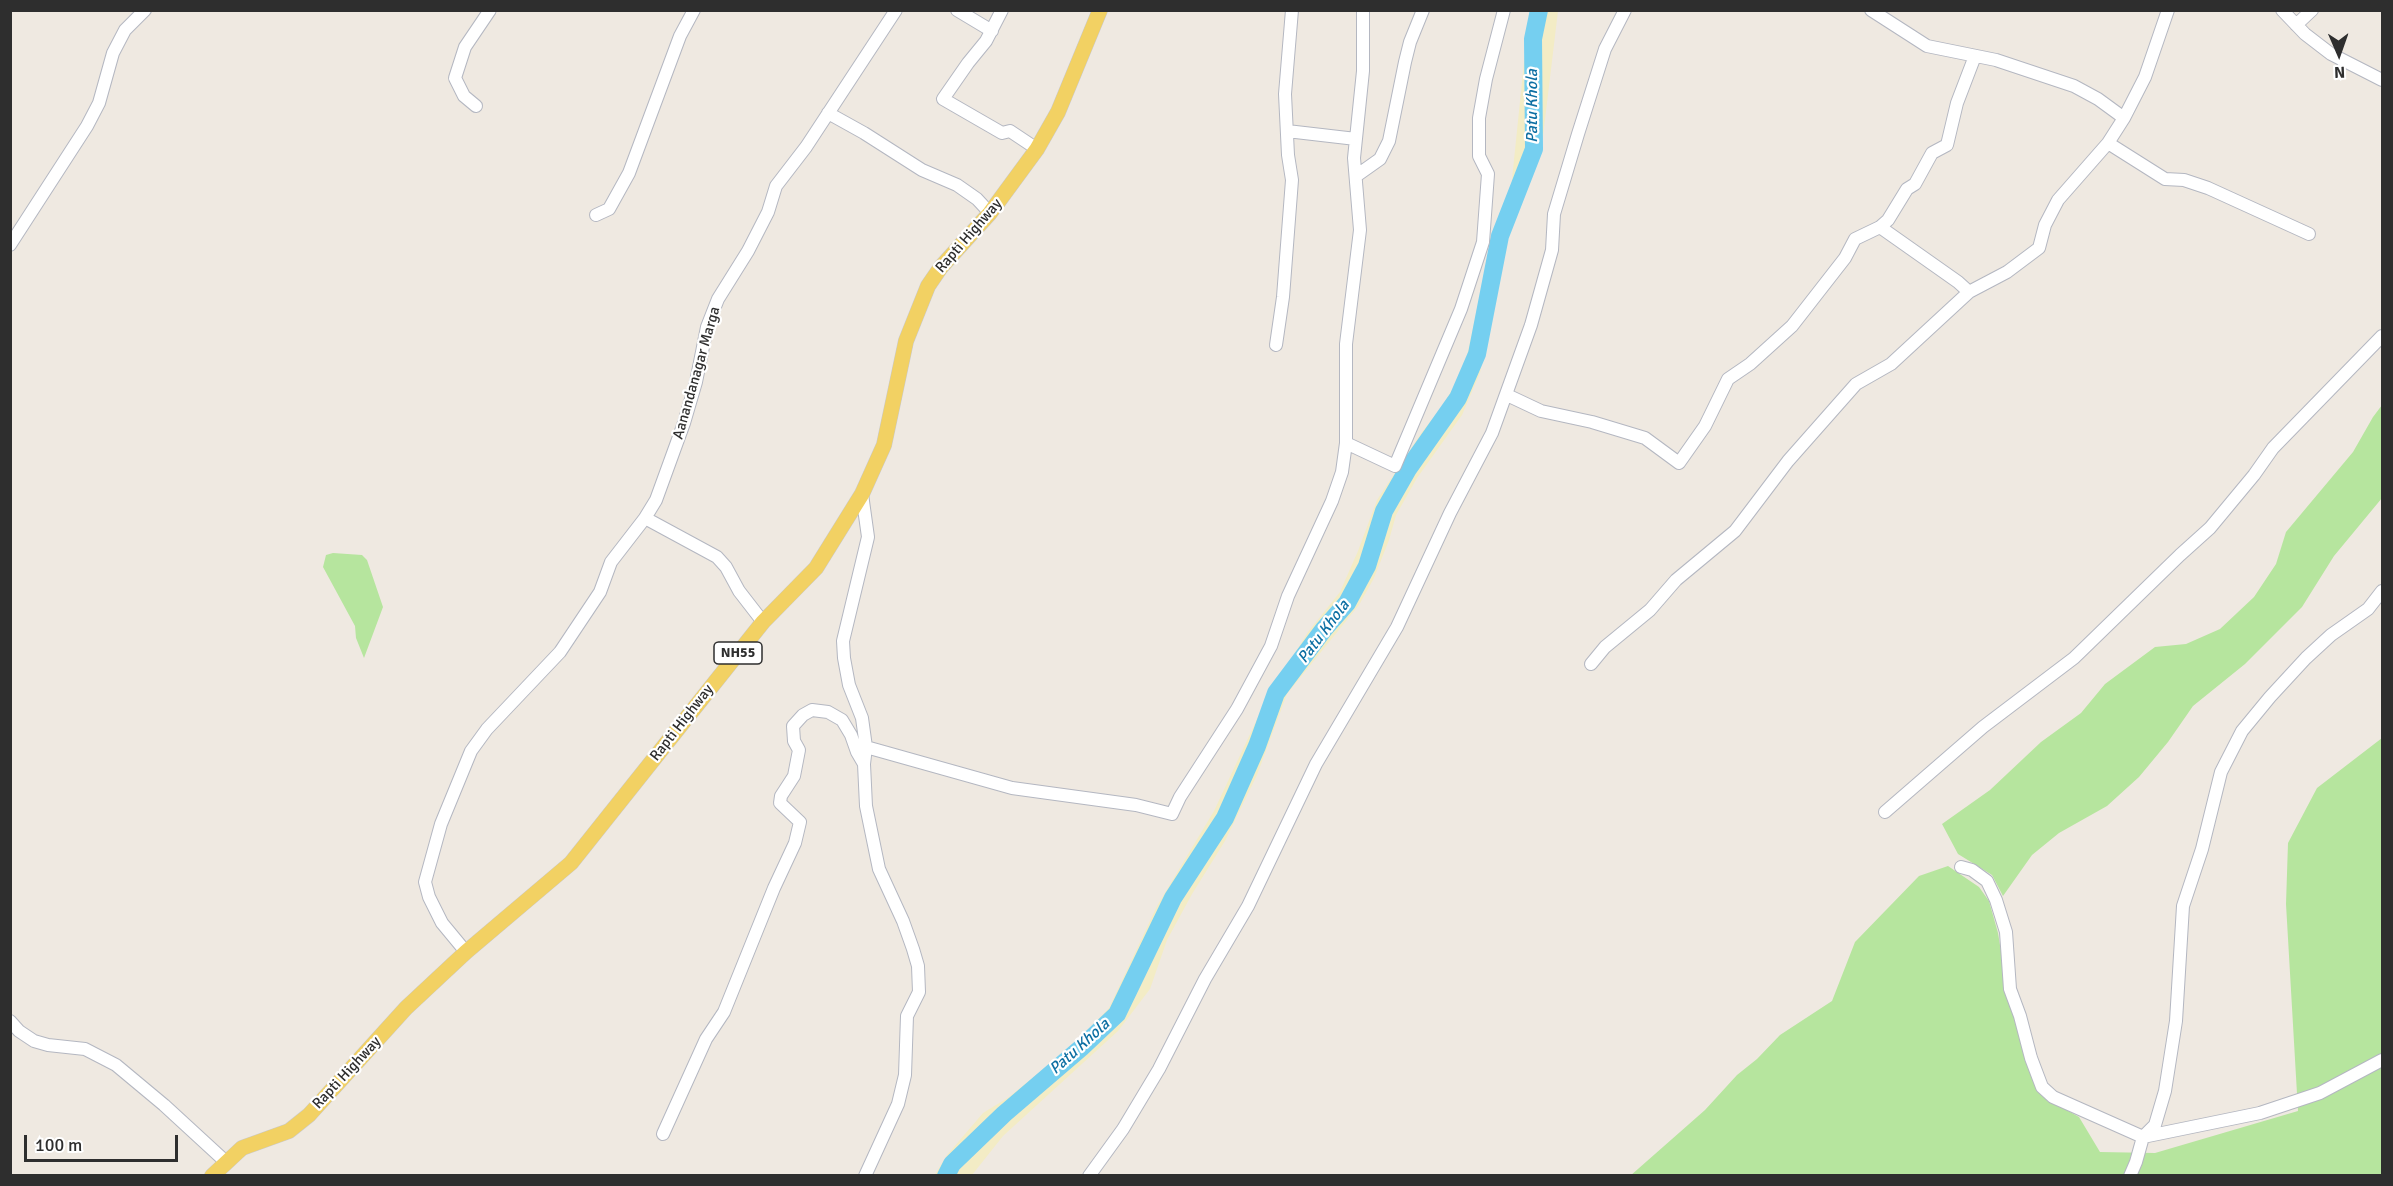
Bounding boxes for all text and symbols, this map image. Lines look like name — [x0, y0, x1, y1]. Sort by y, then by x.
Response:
north arrow — [2309, 24, 2369, 84]
text: N — [2334, 62, 2346, 82]
water label: Patu Khola — [1523, 69, 1543, 143]
street label: Rapti Highway — [932, 195, 1006, 277]
street label: Aanandanagar Marga — [669, 305, 725, 441]
water label: Patu Khola — [1294, 597, 1354, 667]
road number: NH55 — [714, 642, 762, 664]
street label: Rapti Highway — [646, 681, 718, 765]
water label: Patu Khola — [1046, 1015, 1114, 1079]
street label: Rapti Highway — [309, 1033, 385, 1113]
scale bar — [27, 1123, 182, 1161]
text: 100 m — [35, 1134, 82, 1156]

